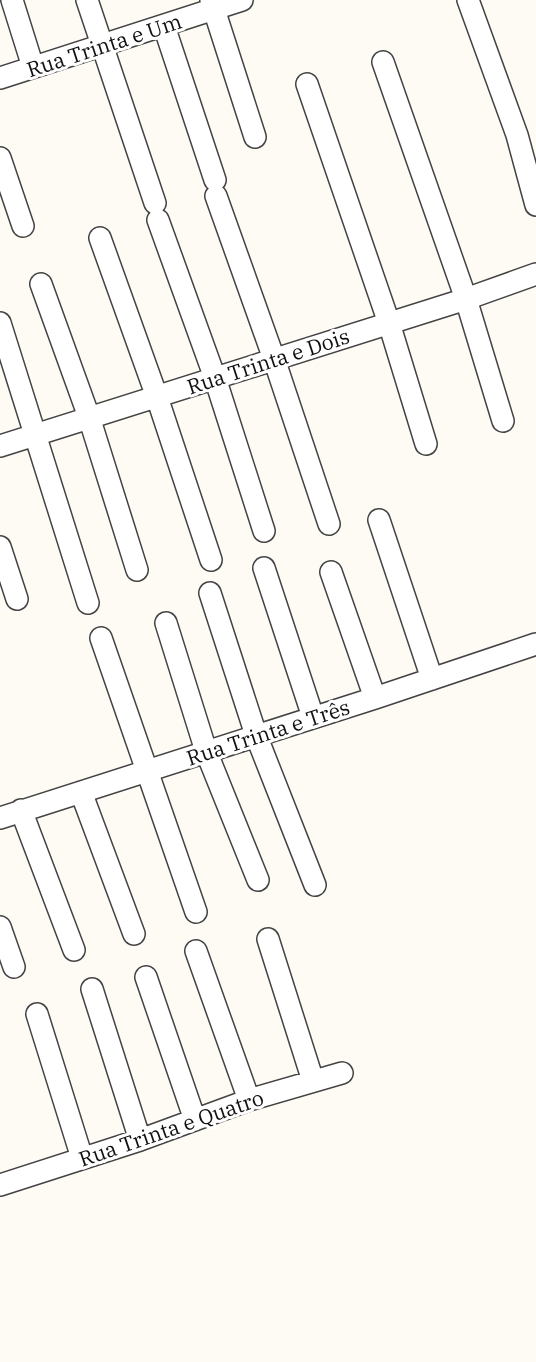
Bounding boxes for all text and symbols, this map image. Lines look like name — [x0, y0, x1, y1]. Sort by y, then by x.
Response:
street label: Rua Trinta e Um — [23, 7, 185, 83]
street label: Rua Trinta e Dois — [183, 321, 353, 401]
street label: Rua Trinta e Três — [183, 692, 353, 772]
street label: Rua Trinta e Quatro — [75, 1083, 267, 1173]

